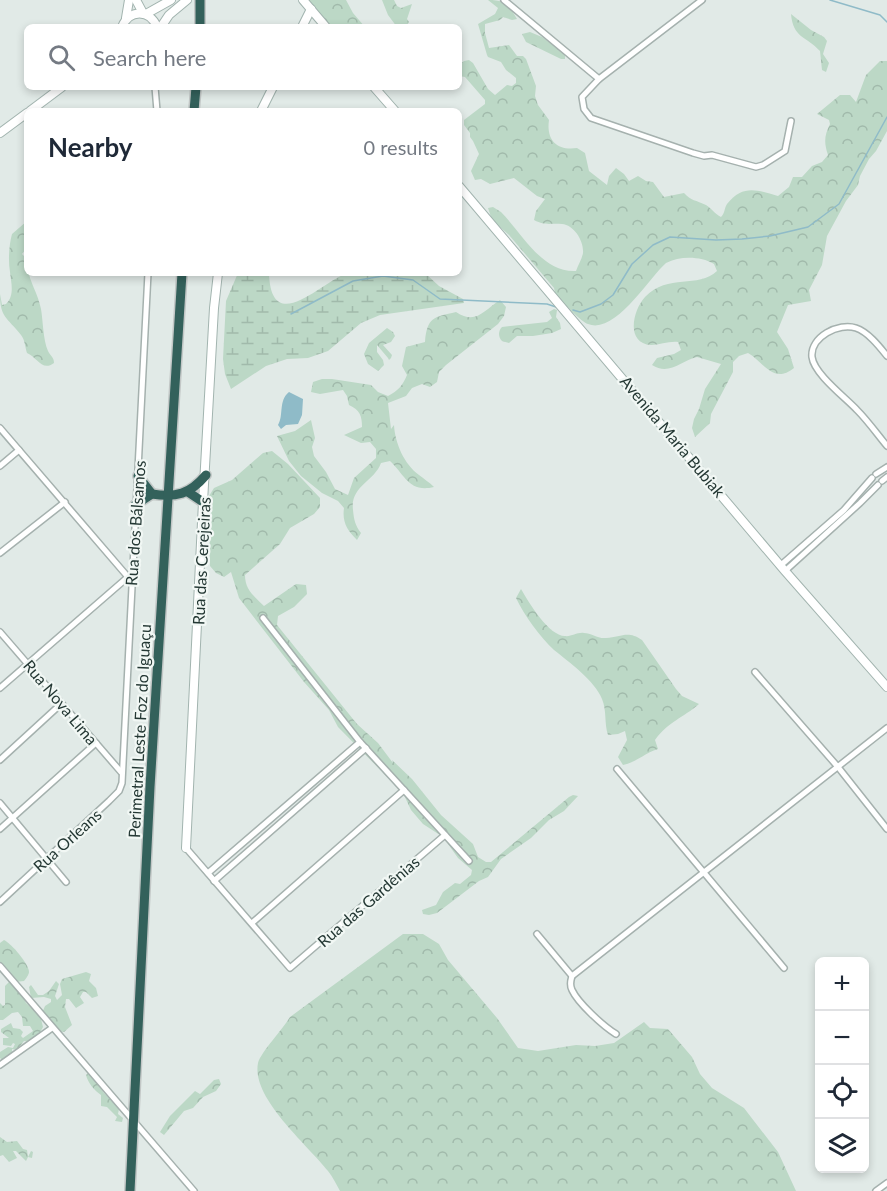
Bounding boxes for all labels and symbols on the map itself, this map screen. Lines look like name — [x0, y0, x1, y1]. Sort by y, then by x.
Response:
street label: Avenida Maria Bubiak — [617, 371, 730, 501]
street label: Rua dos Bálsamos — [121, 460, 149, 586]
street label: Rua das Cerejeiras — [188, 496, 214, 626]
street label: Perimetral Leste Foz do Iguaçu — [124, 624, 154, 838]
street label: Rua Nova Lima — [20, 656, 102, 748]
street label: Rua Orleans — [29, 804, 105, 876]
street label: Rua das Gardênias — [313, 852, 423, 950]

